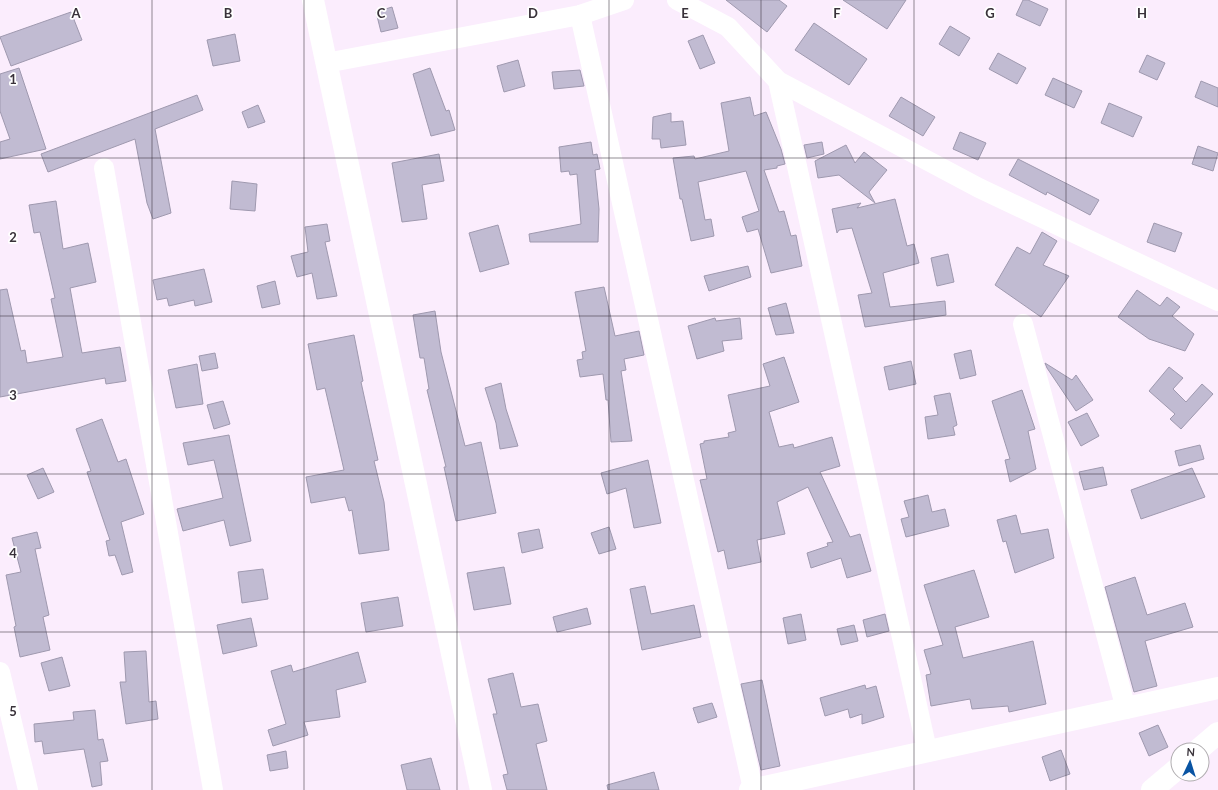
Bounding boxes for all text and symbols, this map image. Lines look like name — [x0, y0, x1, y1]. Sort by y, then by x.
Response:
text: A — [70, 5, 81, 21]
text: B — [224, 5, 233, 21]
text: C — [377, 5, 386, 21]
text: D — [528, 5, 538, 21]
text: E — [681, 5, 689, 21]
text: F — [833, 5, 841, 21]
text: G — [985, 5, 995, 21]
text: H — [1137, 5, 1147, 21]
text: 1 — [9, 71, 17, 87]
text: 2 — [9, 229, 17, 245]
text: 3 — [9, 387, 17, 403]
text: 4 — [9, 545, 17, 561]
text: 5 — [9, 703, 17, 719]
north arrow — [1170, 742, 1210, 782]
text: N — [1186, 745, 1195, 758]

